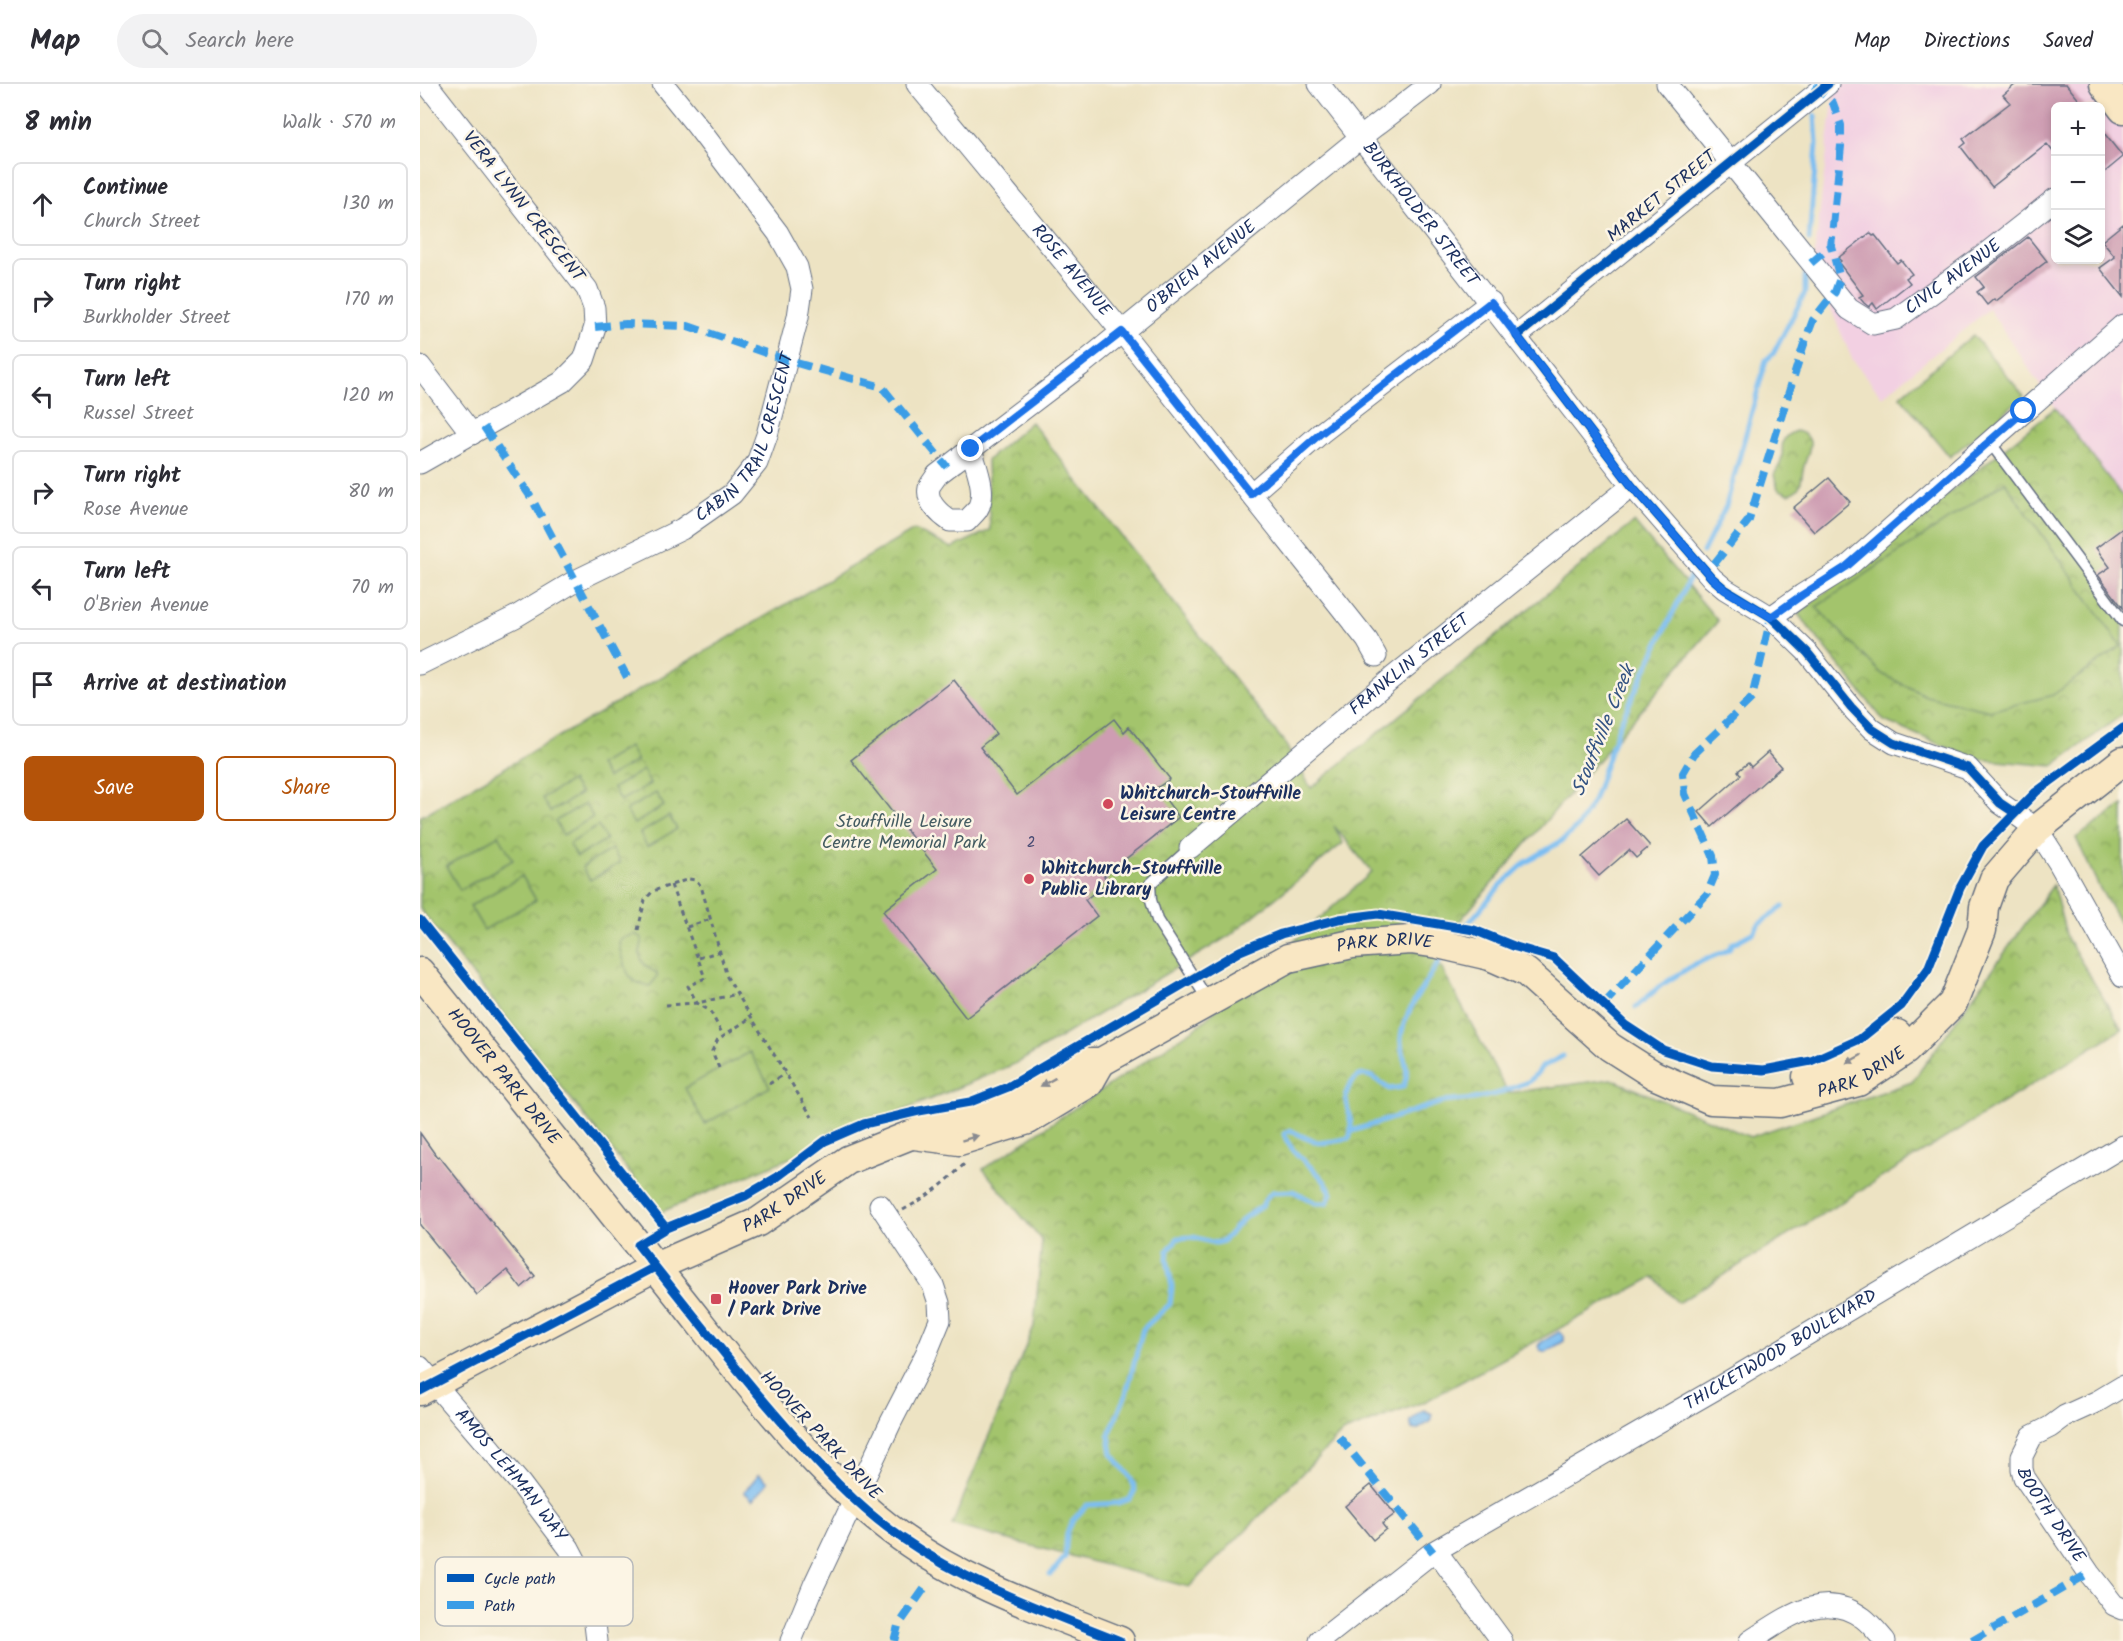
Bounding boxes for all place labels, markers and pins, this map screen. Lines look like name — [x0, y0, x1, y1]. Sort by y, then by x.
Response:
place label: Whitchurch-Stouffville Leisure Centre — [1120, 780, 1301, 830]
marker: Whitchurch-Stouffville Leisure Centre — [1101, 797, 1115, 811]
place label: Whitchurch-Stouffville Public Library — [1041, 855, 1222, 905]
marker: Whitchurch-Stouffville Public Library — [1022, 872, 1036, 886]
place label: Hoover Park Drive / Park Drive — [727, 1275, 867, 1325]
marker: Hoover Park Drive / Park Drive — [709, 1292, 723, 1306]

